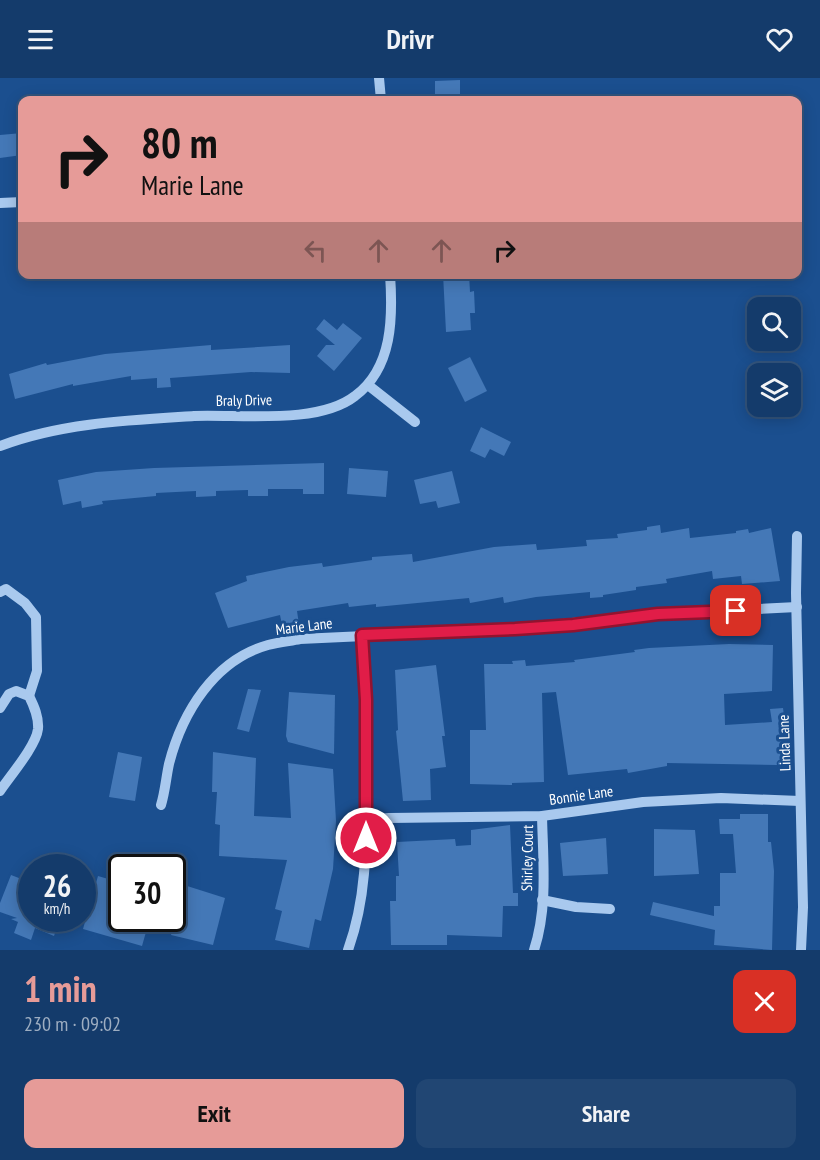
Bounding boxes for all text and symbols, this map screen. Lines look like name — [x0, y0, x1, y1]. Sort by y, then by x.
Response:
text: Drivr — [386, 22, 434, 56]
icon: menu — [24, 23, 57, 56]
icon: heart — [763, 23, 796, 56]
text: 80 m — [141, 115, 218, 170]
icon: right — [42, 120, 120, 198]
text: Marie Lane — [141, 168, 244, 202]
icon: left — [299, 234, 332, 267]
icon: ahead — [362, 234, 395, 267]
icon: ahead — [425, 234, 458, 267]
icon: right — [488, 234, 521, 267]
map controls — [747, 297, 801, 417]
button: search — [747, 297, 801, 351]
button: layers — [747, 363, 801, 417]
street label: Braly Drive — [216, 390, 272, 410]
pin — [710, 585, 761, 636]
icon: arrive — [719, 594, 752, 627]
street label: Marie Lane — [275, 613, 333, 639]
street label: Linda Lane — [774, 714, 794, 772]
street label: Bonnie Lane — [548, 781, 614, 809]
position arrow — [334, 806, 398, 870]
street label: Shirley Court — [517, 825, 537, 891]
speed limit sign: 30 — [108, 854, 186, 932]
text: 26 — [43, 866, 71, 905]
text: km/h — [44, 899, 70, 918]
text: 1 min — [24, 965, 97, 1012]
button: close — [733, 970, 796, 1033]
text: 230 m · 09:02 — [24, 1011, 121, 1037]
button: Exit — [24, 1079, 404, 1148]
button: Share — [416, 1079, 796, 1148]

